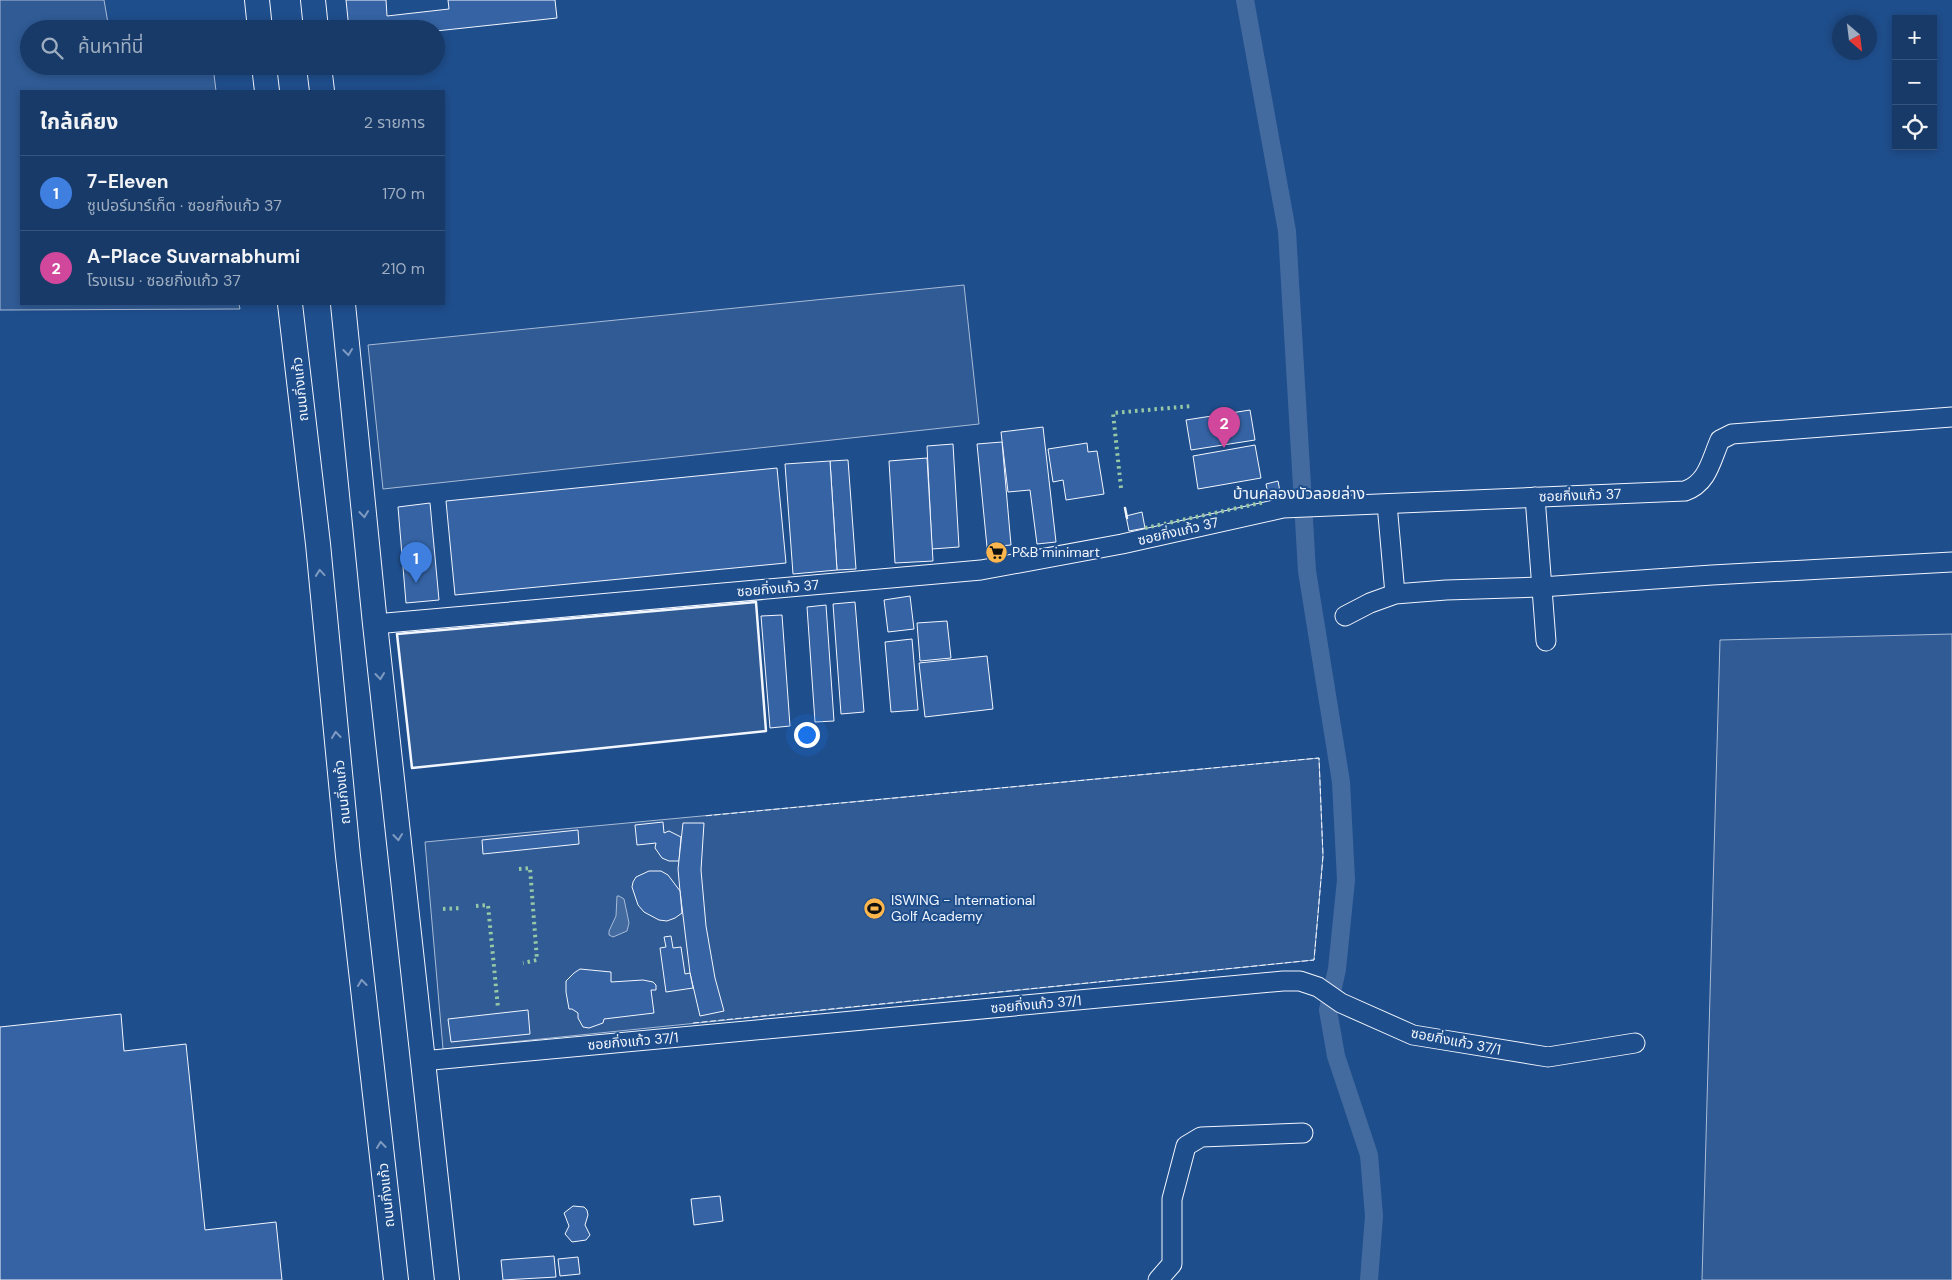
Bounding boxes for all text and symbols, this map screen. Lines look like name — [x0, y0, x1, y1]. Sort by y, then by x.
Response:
north arrow — [1832, 15, 1877, 60]
map controls — [1892, 15, 1937, 150]
button: + — [1892, 15, 1937, 60]
search box — [20, 20, 445, 75]
icon: search — [38, 34, 66, 62]
text: ค้นหาที่นี่ — [78, 34, 143, 59]
button: − — [1892, 60, 1937, 105]
button: locate — [1892, 105, 1937, 150]
text: ใกล้เคียง — [40, 108, 118, 136]
text: 2 รายการ — [364, 112, 425, 133]
text: 7-Eleven — [87, 169, 169, 194]
text: 1 — [53, 183, 59, 204]
text: 170 m — [382, 183, 425, 204]
text: ซูเปอร์มาร์เก็ต · ซอยกิ่งแก้ว 37 — [87, 195, 282, 216]
text: A-Place Suvarnabhumi — [87, 244, 300, 269]
text: 2 — [51, 258, 61, 279]
text: 210 m — [381, 258, 425, 279]
text: โรงแรม · ซอยกิ่งแก้ว 37 — [87, 270, 241, 291]
one-way arrow — [342, 349, 353, 357]
street label: ถนนกิ่งแก้ว — [287, 356, 312, 422]
pin: 2 — [1208, 407, 1240, 448]
district label: บ้านคลองบัวลอยล่าง — [1233, 483, 1365, 504]
street label: ซอยกิ่งแก้ว 37 — [1538, 484, 1622, 505]
one-way arrow — [358, 510, 369, 518]
street label: ซอยกิ่งแก้ว 37 — [1136, 513, 1220, 549]
supermarket icon: P&B minimart — [984, 540, 1008, 564]
pin: 1 — [400, 542, 432, 583]
place label: P&B minimart — [1012, 543, 1100, 561]
one-way arrow — [315, 569, 326, 577]
street label: ซอยกิ่งแก้ว 37 — [736, 575, 820, 601]
one-way arrow — [374, 672, 385, 680]
your location — [794, 722, 820, 748]
one-way arrow — [331, 730, 342, 738]
street label: ถนนกิ่งแก้ว — [329, 759, 354, 825]
one-way arrow — [392, 833, 403, 841]
place label: ISWING - International Golf Academy — [891, 891, 1035, 925]
sports icon: ISWING - International Golf Academy — [863, 896, 887, 920]
one-way arrow — [357, 979, 368, 987]
street label: ซอยกิ่งแก้ว 37/1 — [990, 991, 1082, 1017]
street label: ซอยกิ่งแก้ว 37/1 — [1410, 1023, 1502, 1059]
street label: ซอยกิ่งแก้ว 37/1 — [587, 1028, 679, 1054]
one-way arrow — [376, 1140, 387, 1148]
street label: ถนนกิ่งแก้ว — [373, 1162, 398, 1228]

